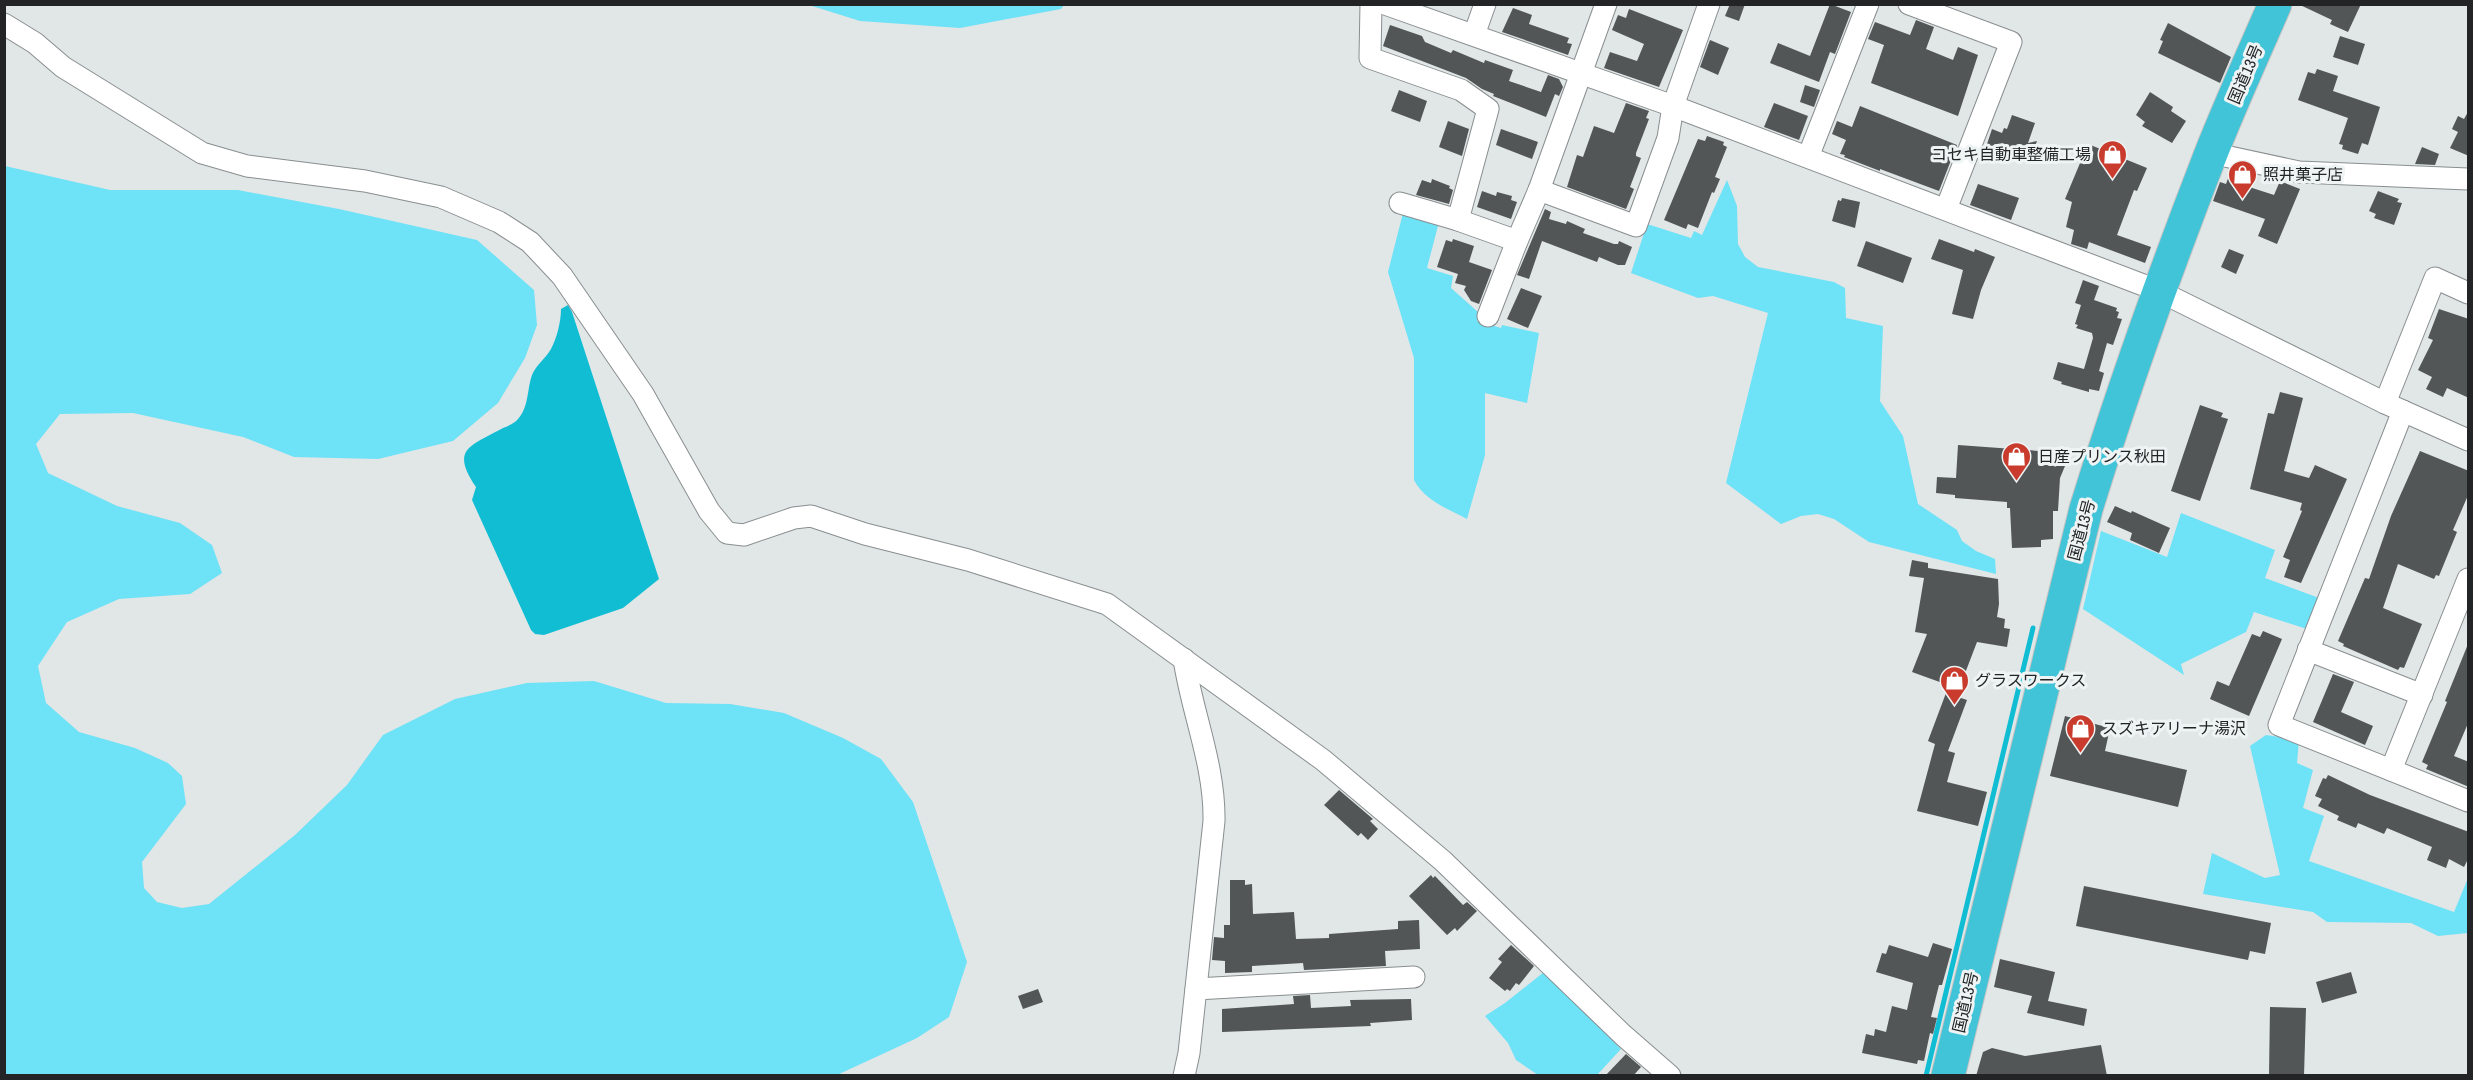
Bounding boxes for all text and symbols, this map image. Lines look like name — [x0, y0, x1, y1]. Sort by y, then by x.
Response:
street label: 国道13号 — [2223, 41, 2267, 107]
shop icon: コセキ自動車整備工場 — [2096, 138, 2128, 180]
place label: コセキ自動車整備工場 — [1931, 143, 2091, 165]
shop icon: 照井菓子店 — [2226, 158, 2258, 200]
place label: 照井菓子店 — [2263, 163, 2343, 185]
shop icon: 日産プリンス秋田 — [2001, 440, 2033, 482]
place label: 日産プリンス秋田 — [2038, 445, 2166, 467]
street label: 国道13号 — [2062, 497, 2100, 563]
shop icon: グラスワークス — [1938, 664, 1970, 706]
place label: グラスワークス — [1975, 669, 2086, 691]
shop icon: スズキアリーナ湯沢 — [2065, 712, 2097, 754]
place label: スズキアリーナ湯沢 — [2102, 717, 2246, 739]
street label: 国道13号 — [1947, 969, 1983, 1035]

